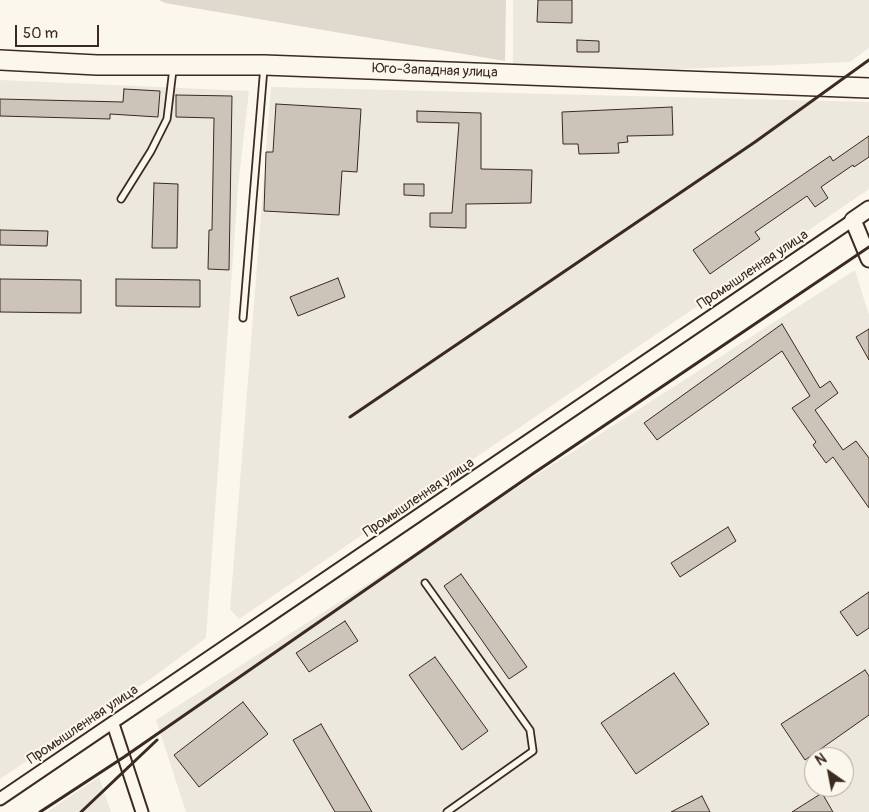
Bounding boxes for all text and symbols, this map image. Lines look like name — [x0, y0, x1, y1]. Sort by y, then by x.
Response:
scale bar — [18, 15, 101, 47]
text: 50 m — [23, 24, 58, 43]
street label: Юго-Западная улица — [372, 60, 498, 82]
street label: Промышленная улица — [694, 227, 812, 313]
street label: Промышленная улица — [360, 455, 478, 541]
street label: Промышленная улица — [24, 682, 142, 768]
north arrow — [804, 747, 854, 797]
text: N — [813, 750, 830, 770]

